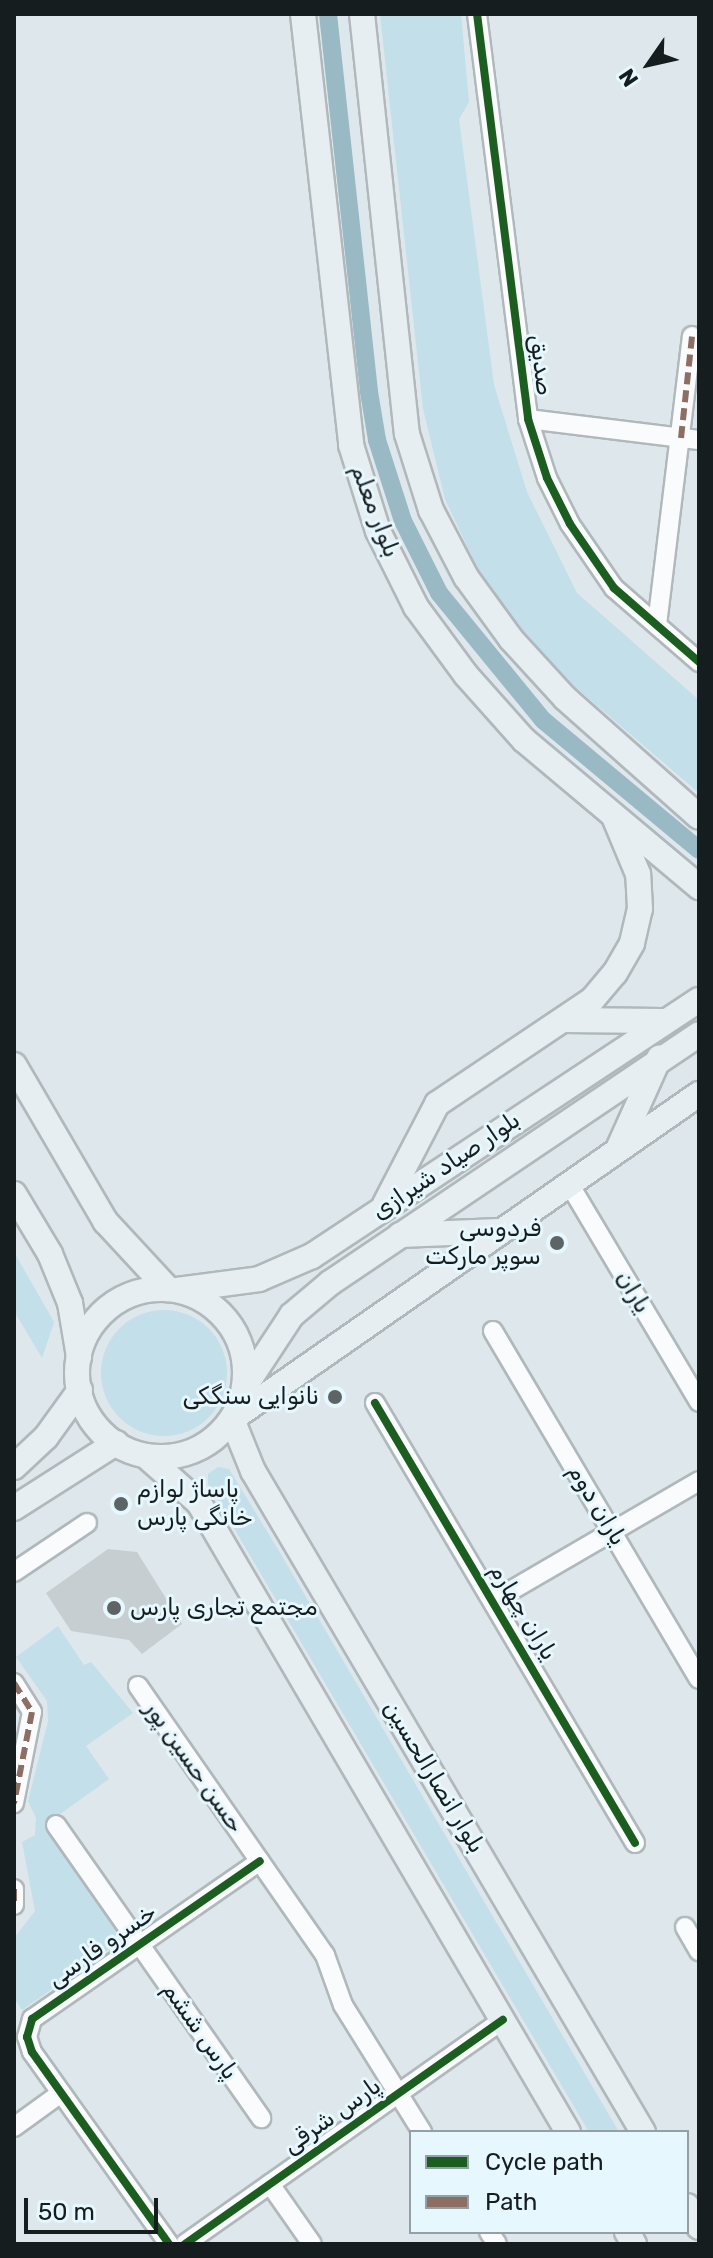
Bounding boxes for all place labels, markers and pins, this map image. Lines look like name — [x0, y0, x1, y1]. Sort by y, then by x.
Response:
place label: فردوسی سوپر مارکت — [425, 1215, 541, 1271]
marker: فردوسی سوپر مارکت — [548, 1234, 566, 1252]
place label: نانوایی سنگکی — [183, 1383, 319, 1411]
marker: نانوایی سنگکی — [326, 1388, 344, 1406]
place label: پاساژ لوازم خانگی پارس — [137, 1476, 253, 1532]
marker: پاساژ لوازم خانگی پارس — [112, 1495, 130, 1513]
place label: مجتمع تجاری پارس — [130, 1594, 318, 1622]
marker: مجتمع تجاری پارس — [105, 1599, 123, 1617]

